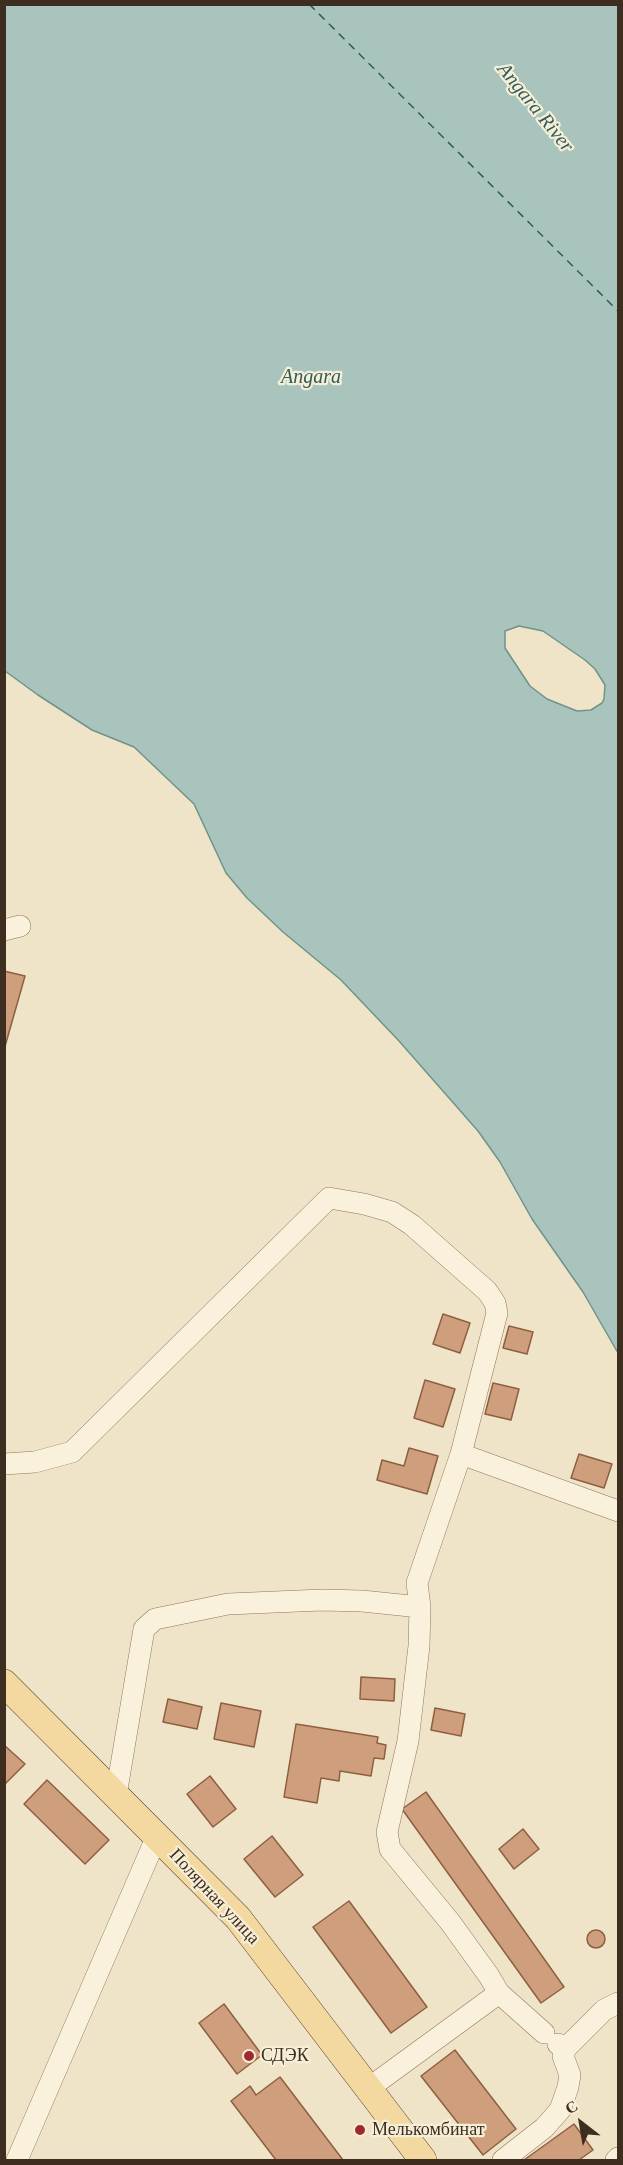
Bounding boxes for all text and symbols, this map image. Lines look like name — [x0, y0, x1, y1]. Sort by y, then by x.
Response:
water label: Angara River — [492, 58, 578, 158]
water label: Angara — [281, 366, 341, 390]
street label: Полярная улица — [164, 1845, 264, 1949]
place label: СДЭК — [261, 2045, 309, 2067]
marker: СДЭК — [242, 2049, 256, 2063]
north arrow — [551, 2093, 611, 2153]
text: С — [562, 2097, 581, 2117]
place label: Мелькомбинат — [372, 2119, 485, 2141]
marker: Мелькомбинат — [353, 2123, 367, 2137]

